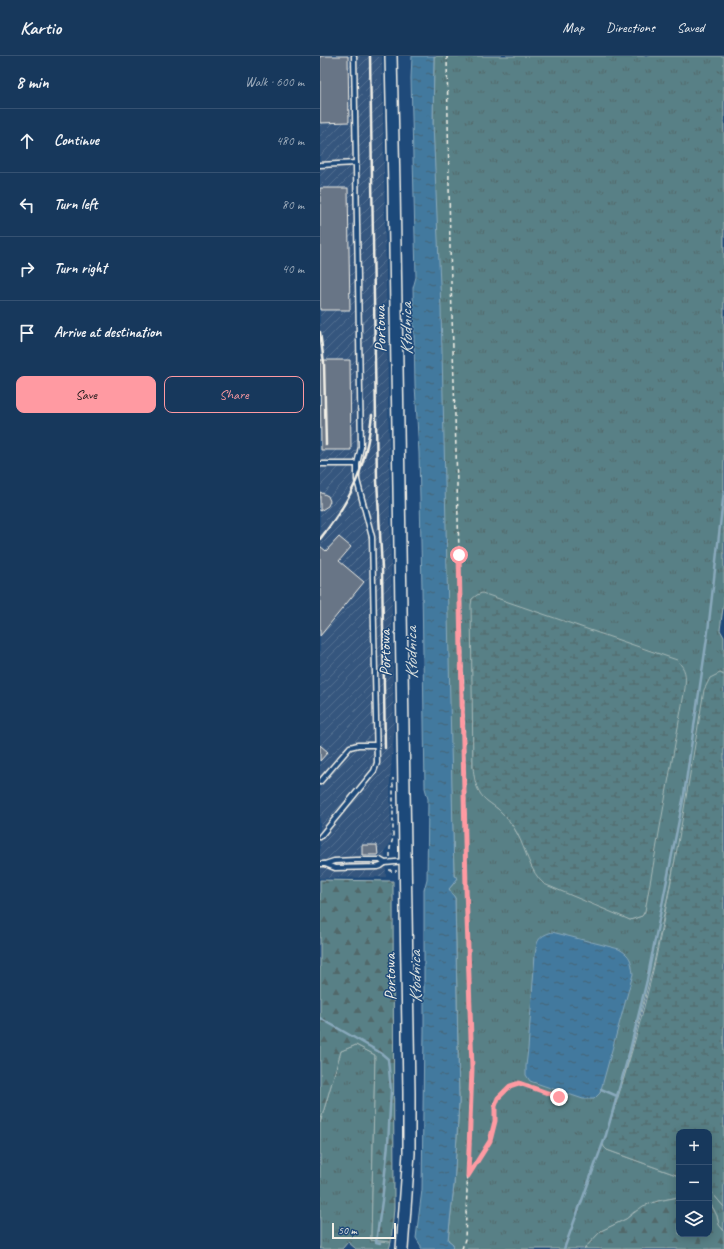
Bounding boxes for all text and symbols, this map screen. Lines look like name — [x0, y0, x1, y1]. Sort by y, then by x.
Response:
text: Kartio — [20, 16, 61, 40]
text: Map — [563, 19, 584, 36]
text: Directions — [606, 19, 655, 36]
text: Saved — [677, 19, 704, 36]
text: 8 min — [16, 72, 49, 93]
text: Walk · 600 m — [245, 74, 304, 90]
icon: ahead — [16, 130, 38, 152]
text: Continue — [54, 131, 99, 150]
text: 480 m — [276, 133, 304, 149]
icon: left — [16, 194, 38, 216]
text: Turn left — [54, 195, 97, 214]
text: 80 m — [282, 197, 304, 213]
icon: right — [16, 258, 38, 280]
text: Turn right — [54, 259, 107, 278]
text: 40 m — [282, 261, 304, 277]
water label: Kłodnica — [395, 300, 417, 355]
street label: Portowa — [369, 303, 391, 353]
icon: arrive — [16, 322, 38, 344]
text: Arrive at destination — [54, 323, 161, 342]
button: Save — [16, 376, 156, 413]
button: Share — [164, 376, 304, 413]
route start — [450, 546, 468, 564]
water label: Kłodnica — [400, 624, 422, 679]
street label: Portowa — [374, 627, 396, 677]
water label: Kłodnica — [404, 948, 426, 1003]
street label: Portowa — [379, 951, 401, 1001]
route end — [550, 1088, 568, 1106]
map controls — [676, 1129, 712, 1237]
button: + — [676, 1129, 712, 1165]
button: − — [676, 1165, 712, 1201]
button: layers — [676, 1201, 712, 1237]
scale bar — [332, 1221, 396, 1240]
text: 50 m — [338, 1223, 357, 1237]

